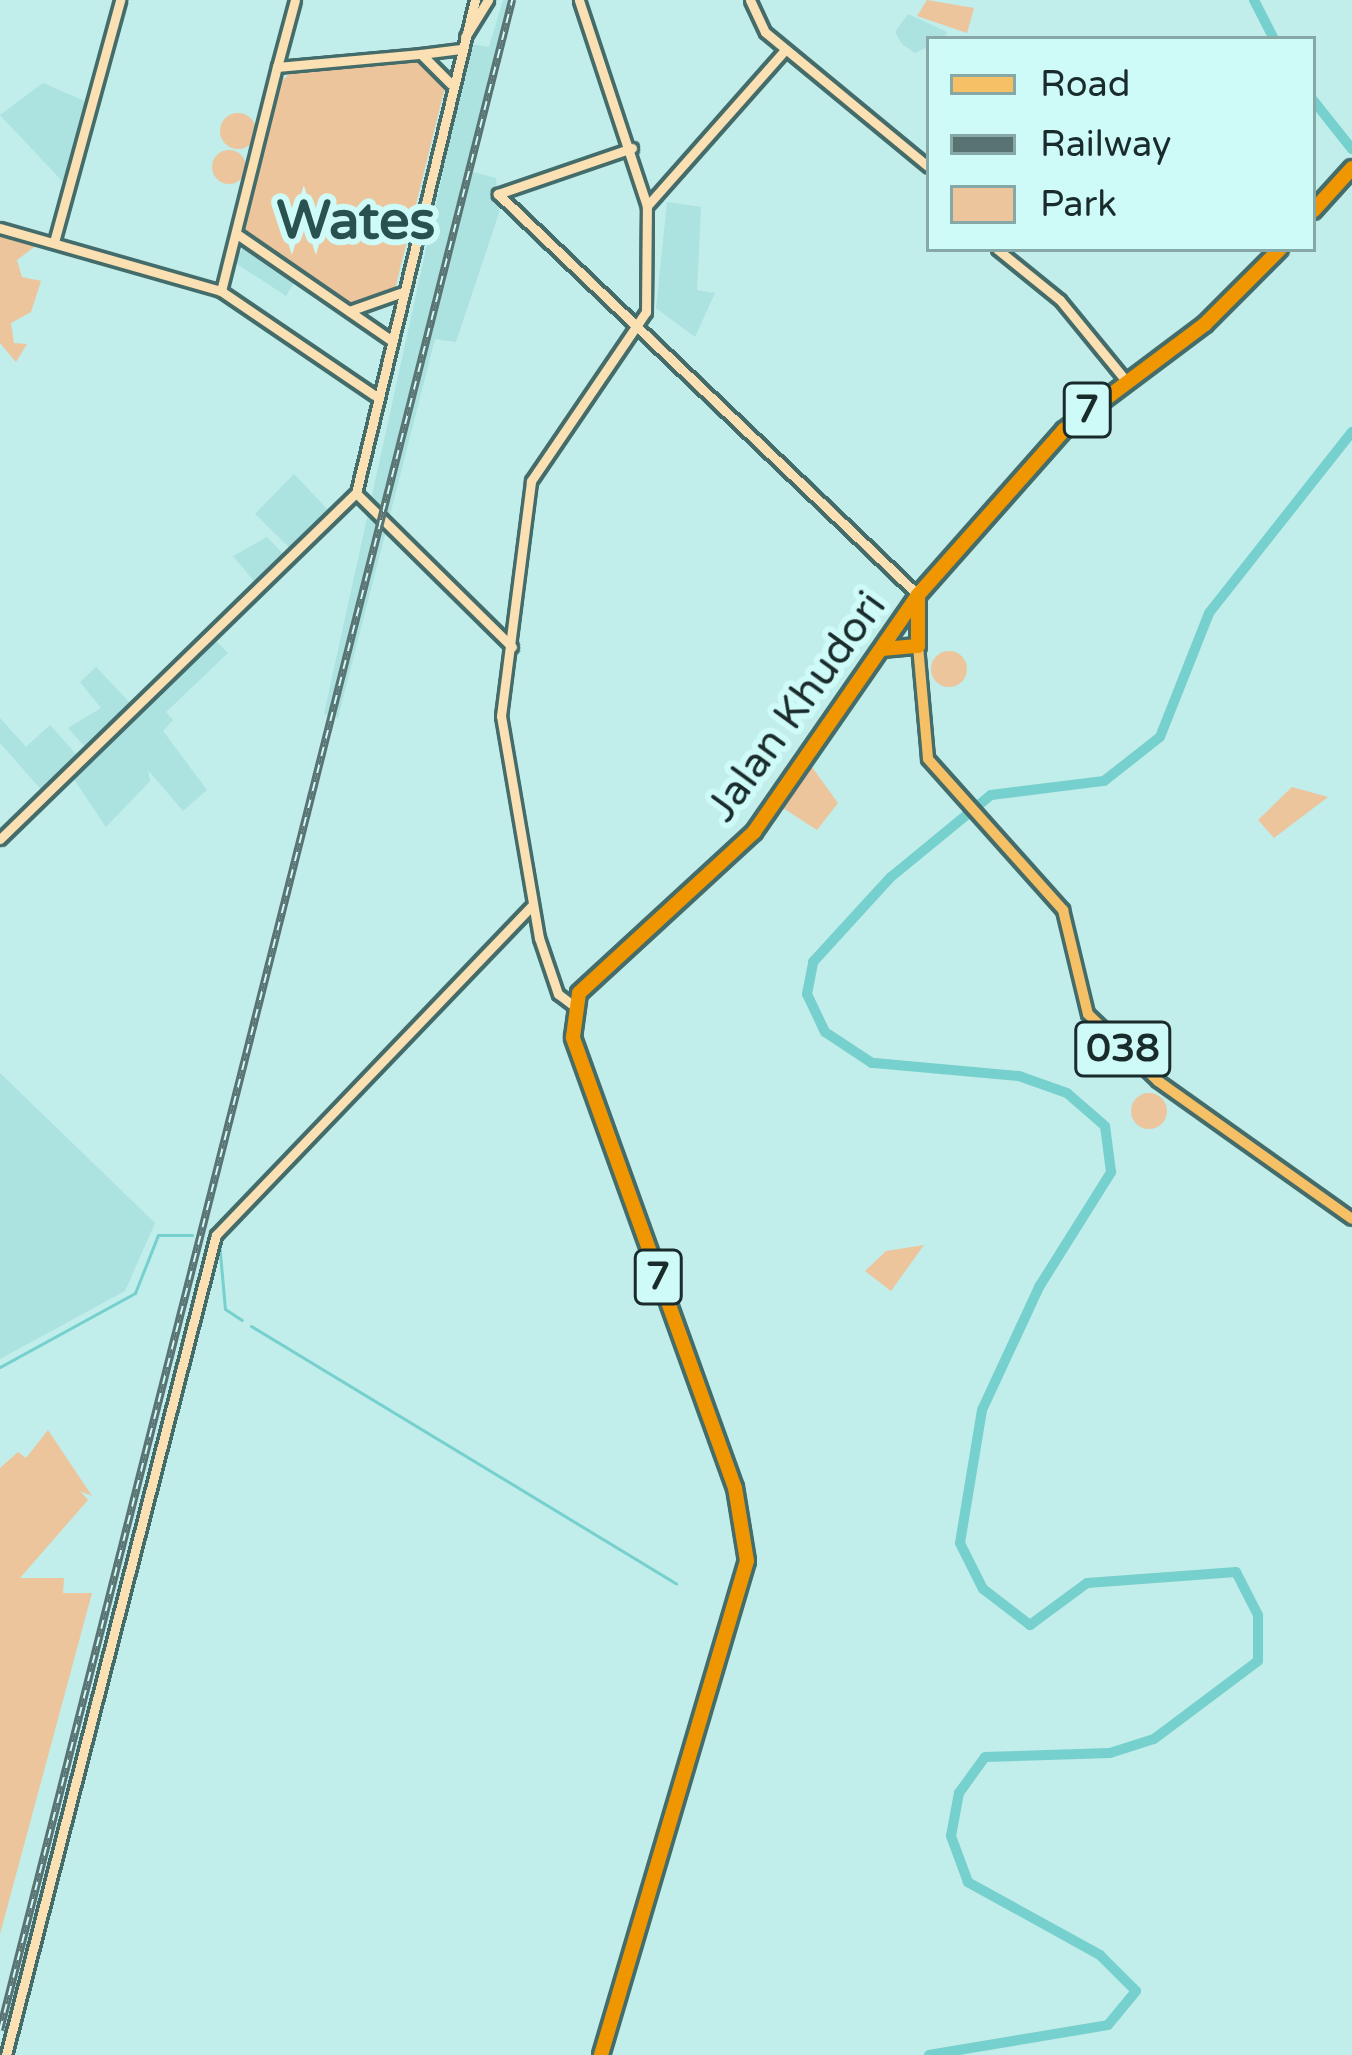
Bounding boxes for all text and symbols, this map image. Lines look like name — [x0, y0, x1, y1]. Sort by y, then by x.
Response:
legend — [926, 36, 1316, 252]
text: Road — [1040, 63, 1130, 106]
text: Railway — [1040, 123, 1171, 166]
text: Park — [1040, 183, 1117, 226]
district label: Wates — [277, 189, 435, 253]
road number: 7 — [1060, 377, 1114, 443]
street label: Jalan Khudori — [697, 582, 897, 832]
road number: 038 — [1072, 1016, 1174, 1082]
road number: 7 — [631, 1244, 685, 1310]

